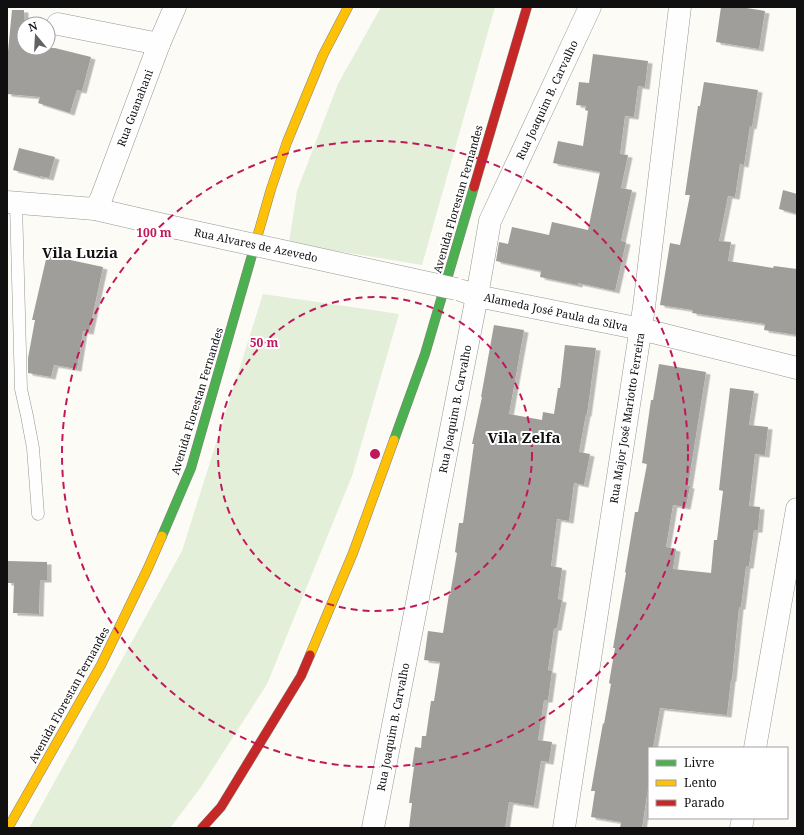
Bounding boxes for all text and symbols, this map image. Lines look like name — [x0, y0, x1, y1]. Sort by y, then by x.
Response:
north arrow — [16, 16, 56, 56]
text: N — [26, 17, 40, 34]
street label: Rua Joaquim B. Carvalho — [512, 37, 581, 162]
street label: Rua Guanahani — [113, 67, 156, 148]
street label: Avenida Florestan Fernandes — [429, 123, 486, 275]
text: 100 m — [136, 224, 172, 241]
street label: Rua Alvares de Azevedo — [193, 224, 319, 265]
district label: Vila Luzia — [42, 242, 118, 262]
street label: Alameda José Paula da Silva — [483, 289, 630, 334]
street label: Avenida Florestan Fernandes — [167, 325, 226, 476]
street label: Rua Major José Mariotto Ferreira — [606, 331, 647, 504]
text: 50 m — [250, 334, 278, 351]
street label: Rua Joaquim B. Carvalho — [435, 343, 474, 474]
district label: Vila Zelfa — [488, 427, 560, 447]
centre of rings — [368, 447, 382, 461]
street label: Avenida Florestan Fernandes — [25, 624, 112, 765]
street label: Rua Joaquim B. Carvalho — [373, 661, 412, 792]
legend — [648, 747, 788, 819]
text: Livre — [684, 754, 714, 771]
text: Lento — [684, 774, 717, 791]
text: Parado — [684, 794, 725, 811]

